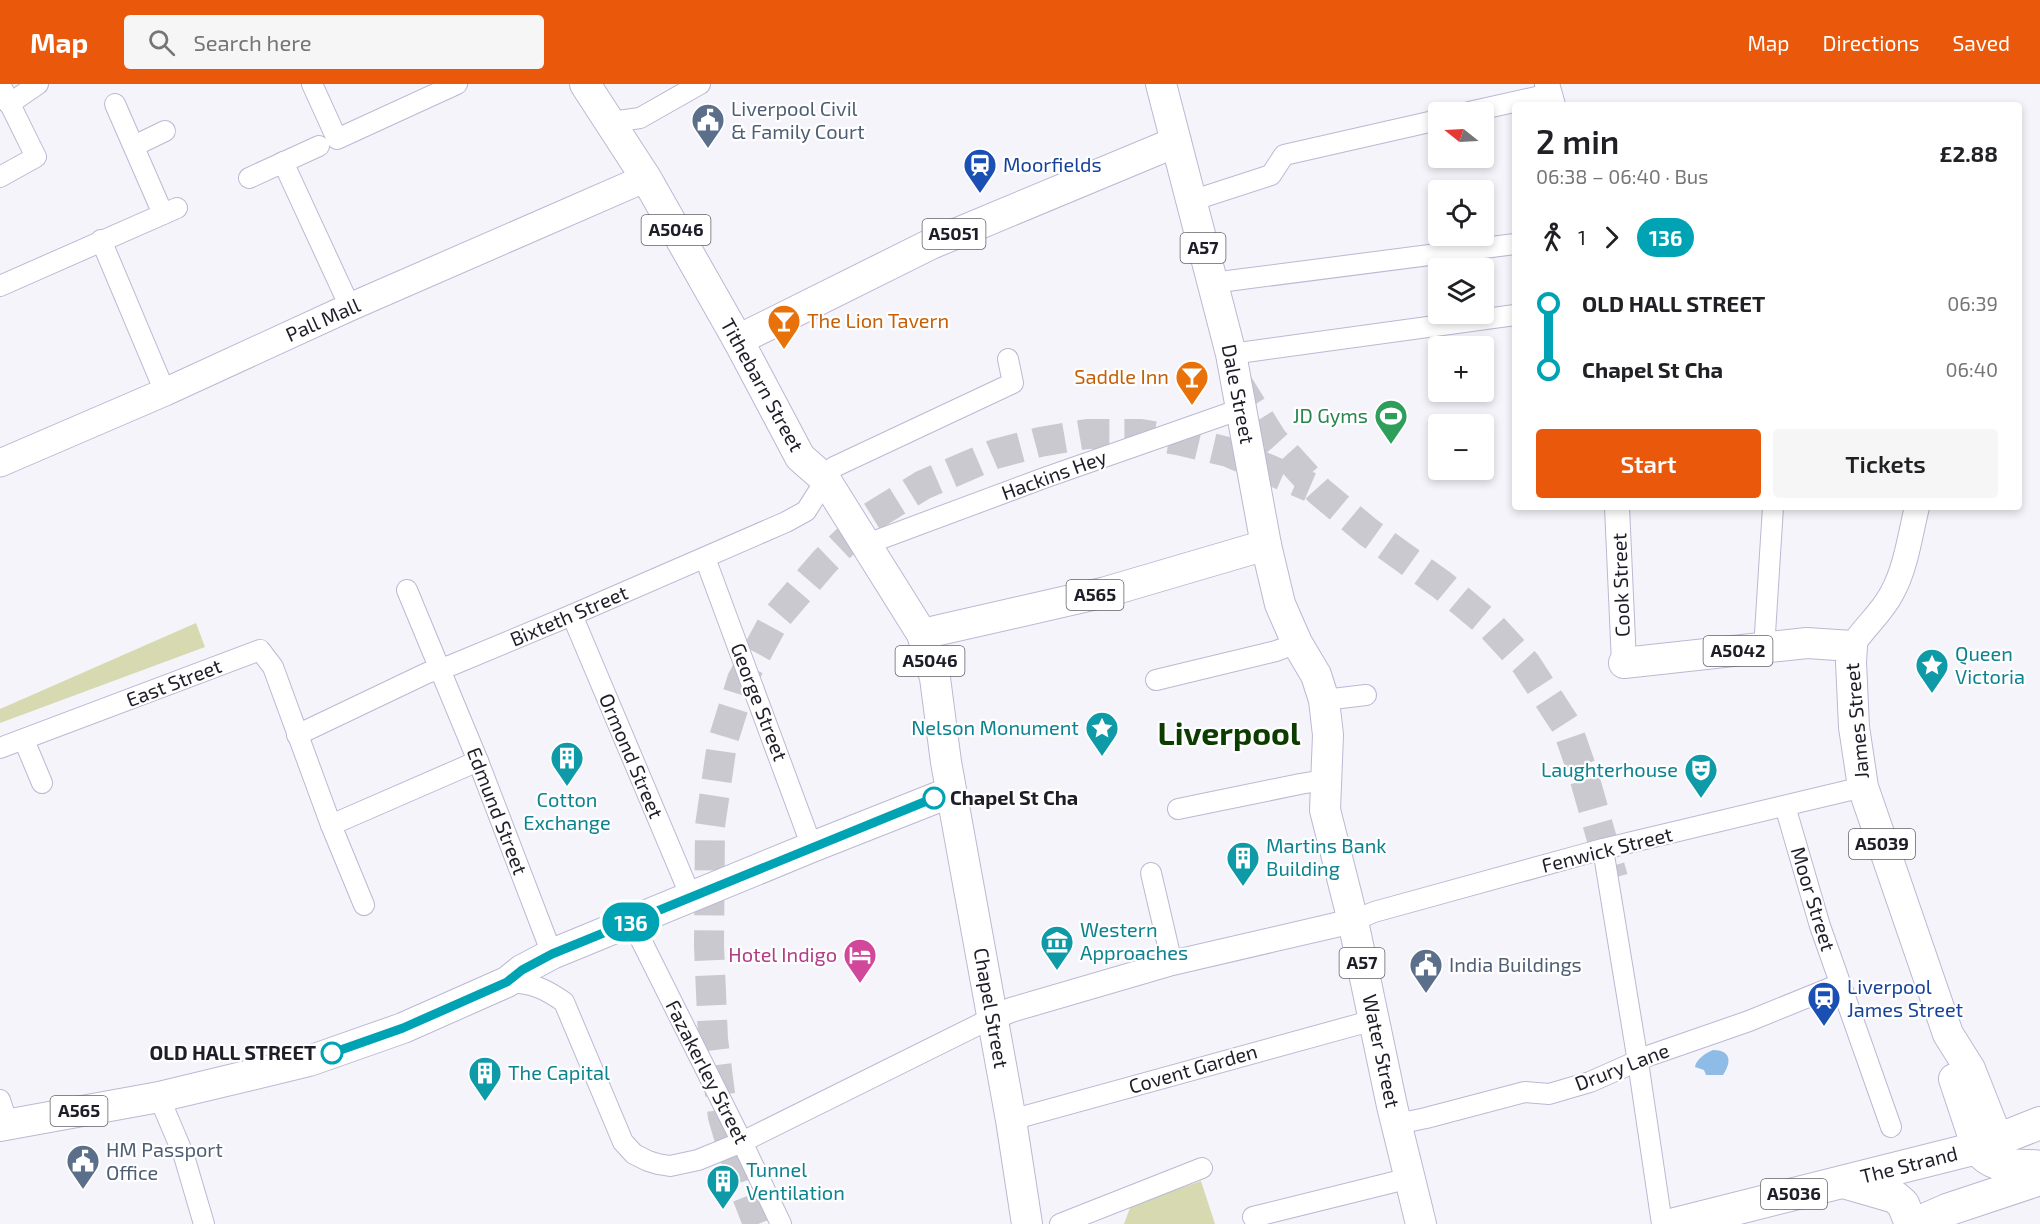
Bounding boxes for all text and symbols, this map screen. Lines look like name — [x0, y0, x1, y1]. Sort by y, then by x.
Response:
search box — [124, 15, 544, 69]
text: Map — [30, 25, 88, 59]
icon: search — [145, 26, 178, 59]
text: Search here — [193, 29, 312, 55]
text: Map — [1747, 30, 1790, 55]
text: Directions — [1823, 30, 1919, 55]
text: Saved — [1952, 30, 2010, 55]
place label: Liverpool Civil & Family Court — [731, 96, 865, 143]
public building icon: Liverpool Civil & Family Court — [690, 102, 726, 149]
north arrow — [1428, 102, 1494, 168]
map controls — [1428, 102, 1494, 480]
text: 2 min — [1536, 121, 1619, 161]
text: £2.88 — [1940, 140, 1998, 166]
station icon: Moorfields — [962, 147, 998, 194]
place label: Moorfields — [1003, 152, 1102, 176]
text: 06:38 – 06:40 · Bus — [1536, 164, 1708, 188]
button: locate — [1428, 180, 1494, 246]
road number: A5046 — [642, 215, 710, 245]
road number: A5051 — [922, 219, 986, 249]
icon: walk — [1536, 221, 1569, 254]
icon: forward — [1595, 221, 1628, 254]
text: 1 — [1578, 225, 1586, 249]
text: 136 — [1649, 225, 1682, 250]
road number: A57 — [1180, 233, 1226, 263]
button: layers — [1428, 258, 1494, 324]
text: OLD HALL STREET — [1582, 290, 1765, 316]
text: 06:39 — [1947, 291, 1998, 315]
street label: Pall Mall — [282, 292, 364, 346]
bar icon: The Lion Tavern — [766, 303, 802, 350]
place label: The Lion Tavern — [807, 308, 949, 332]
street label: Tithebarn Street — [716, 314, 810, 456]
button: + — [1428, 336, 1494, 402]
street label: Dale Street — [1218, 342, 1260, 446]
text: Chapel St Cha — [1582, 356, 1723, 382]
text: 06:40 — [1945, 357, 1998, 381]
bar icon: Saddle Inn — [1174, 359, 1210, 406]
place label: Saddle Inn — [1074, 364, 1169, 388]
sports icon: JD Gyms — [1373, 398, 1409, 445]
place label: JD Gyms — [1293, 403, 1368, 427]
button: − — [1428, 414, 1494, 480]
button: Start — [1536, 429, 1761, 498]
button: Tickets — [1773, 429, 1998, 498]
street label: Hackins Hey — [998, 444, 1110, 504]
street label: Cook Street — [1606, 532, 1634, 637]
street label: Bixteth Street — [506, 579, 631, 651]
road number: A565 — [1066, 580, 1124, 610]
road number: A5042 — [1704, 636, 1772, 666]
street label: George Street — [726, 639, 794, 764]
place label: Queen Victoria — [1955, 641, 2025, 688]
road number: A5046 — [896, 646, 964, 676]
place icon: Queen Victoria — [1914, 647, 1950, 694]
street label: East Street — [123, 653, 225, 711]
street label: James Street — [1839, 662, 1873, 780]
street label: Ormond Street — [595, 690, 669, 822]
place icon: Nelson Monument — [1084, 710, 1120, 757]
district label: Liverpool — [1158, 713, 1301, 751]
place label: Nelson Monument — [911, 715, 1079, 739]
building icon: Cotton Exchange — [549, 740, 585, 787]
street label: Edmund Street — [463, 743, 533, 878]
theatre icon: Laughterhouse — [1683, 752, 1719, 799]
place label: Laughterhouse — [1541, 757, 1678, 781]
place label: Chapel St Cha — [950, 785, 1078, 809]
place label: Cotton Exchange — [523, 787, 611, 834]
marker: Chapel St Cha — [923, 787, 945, 809]
street label: Fenwick Street — [1539, 821, 1675, 877]
road number: A5039 — [1849, 829, 1915, 859]
place label: Martins Bank Building — [1266, 833, 1387, 880]
building icon: Martins Bank Building — [1225, 840, 1261, 887]
street label: Moor Street — [1787, 844, 1841, 954]
line badge: 136 — [596, 902, 666, 942]
text: 136 — [614, 910, 648, 935]
place label: Western Approaches — [1080, 917, 1188, 964]
museum icon: Western Approaches — [1039, 924, 1075, 971]
hotel icon: Hotel Indigo — [842, 937, 878, 984]
place label: Hotel Indigo — [728, 942, 837, 966]
street label: Chapel Street — [970, 946, 1014, 1070]
public building icon: India Buildings — [1408, 947, 1444, 994]
road number: A57 — [1340, 948, 1384, 978]
place label: India Buildings — [1449, 952, 1582, 976]
place label: Liverpool James Street — [1847, 974, 1964, 1021]
station icon: Liverpool James Street — [1806, 980, 1842, 1027]
street label: Water Street — [1358, 992, 1406, 1110]
street label: Fazakerley Street — [661, 996, 755, 1148]
street label: Drury Lane — [1571, 1037, 1672, 1095]
street label: Covent Garden — [1126, 1038, 1260, 1098]
place label: OLD HALL STREET — [149, 1040, 316, 1064]
marker: OLD HALL STREET — [321, 1042, 343, 1064]
building icon: The Capital — [467, 1055, 503, 1102]
place label: The Capital — [508, 1060, 610, 1084]
road number: A565 — [50, 1096, 107, 1126]
place label: HM Passport Office — [106, 1137, 223, 1184]
street label: The Strand — [1858, 1140, 1960, 1188]
public building icon: HM Passport Office — [65, 1143, 101, 1190]
place label: Tunnel Ventilation — [746, 1157, 845, 1204]
building icon: Tunnel Ventilation — [705, 1163, 741, 1210]
road number: A5036 — [1761, 1179, 1827, 1209]

